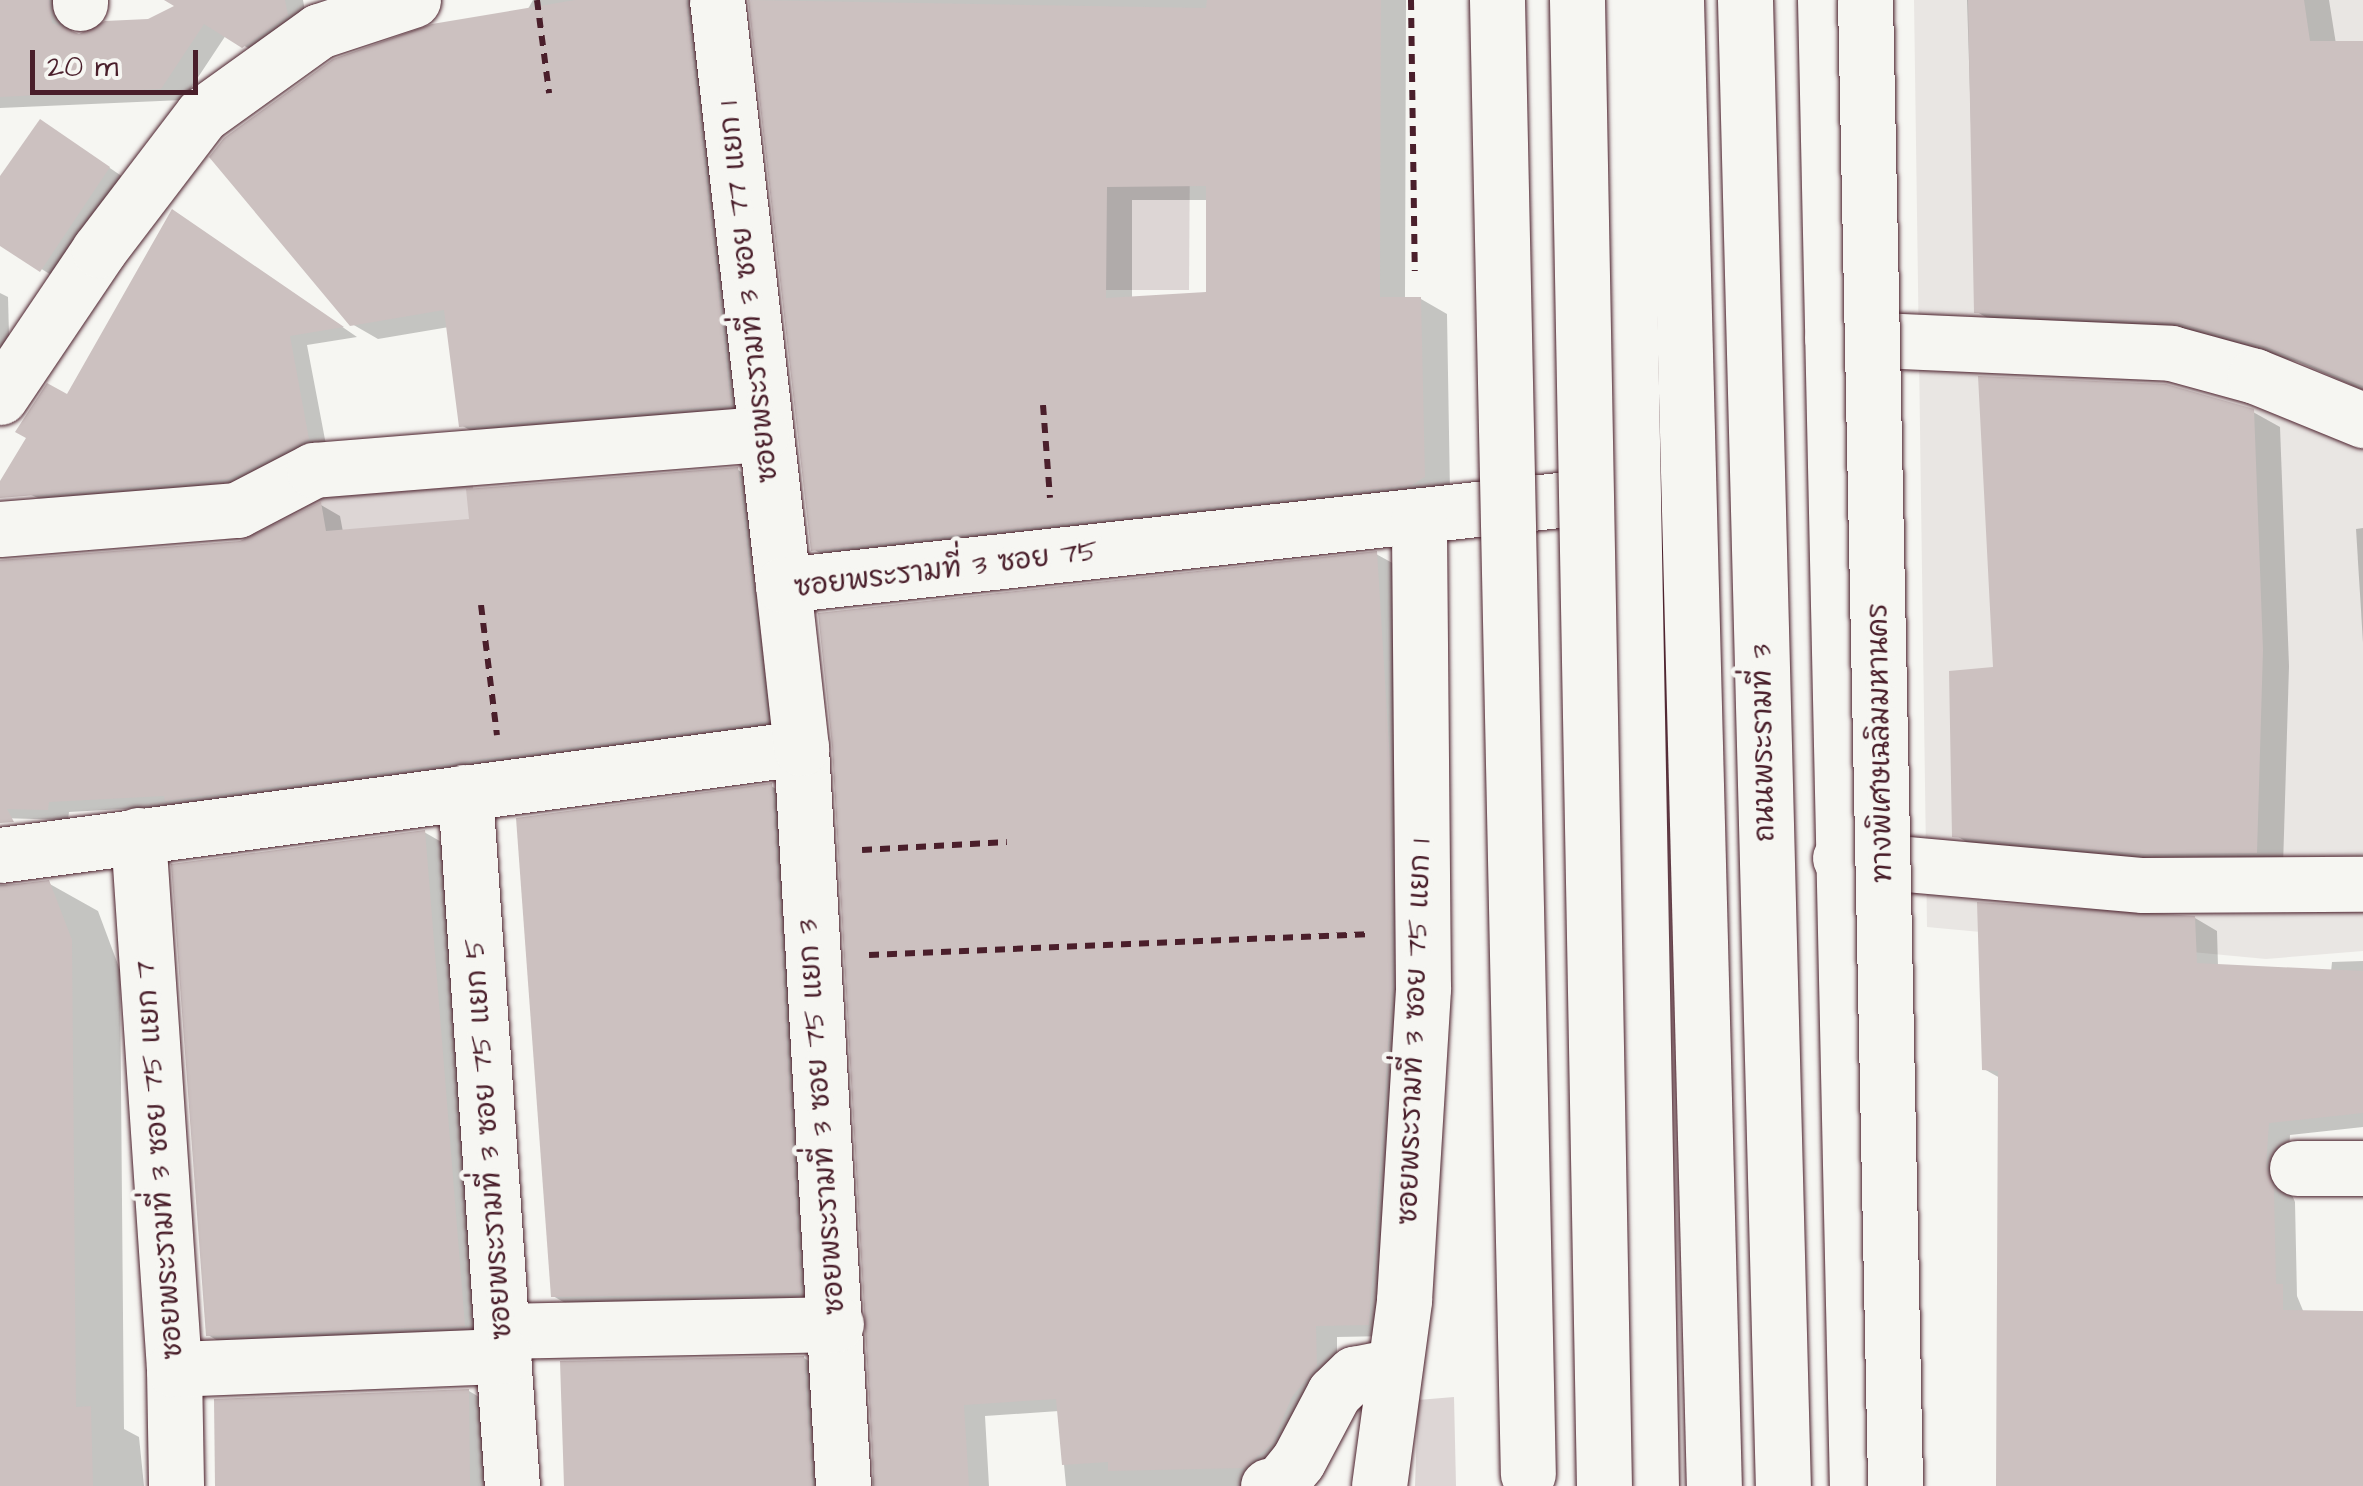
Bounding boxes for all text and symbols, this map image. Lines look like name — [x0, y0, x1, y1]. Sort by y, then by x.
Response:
scale bar — [35, 30, 202, 92]
text: 20 m — [47, 46, 118, 88]
street label: ซอยพระรามที่ 3 ซอย 77 แยก 1 — [712, 100, 786, 484]
street label: ซอยพระรามที่ 3 ซอย 75 — [792, 535, 1100, 605]
street label: ทางพิเศษเฉลิมมหานคร — [1862, 603, 1900, 883]
street label: ถนนพระรามที่ 3 — [1745, 644, 1783, 842]
street label: ซอยพระรามที่ 3 ซอย 75 แยก 1 — [1391, 839, 1439, 1225]
street label: ซอยพระรามที่ 3 ซอย 75 แยก 3 — [791, 918, 853, 1316]
street label: ซอยพระรามที่ 3 ซอย 75 แยก 5 — [458, 937, 520, 1341]
street label: ซอยพระรามที่ 3 ซอย 75 แยก 7 — [129, 960, 191, 1360]

